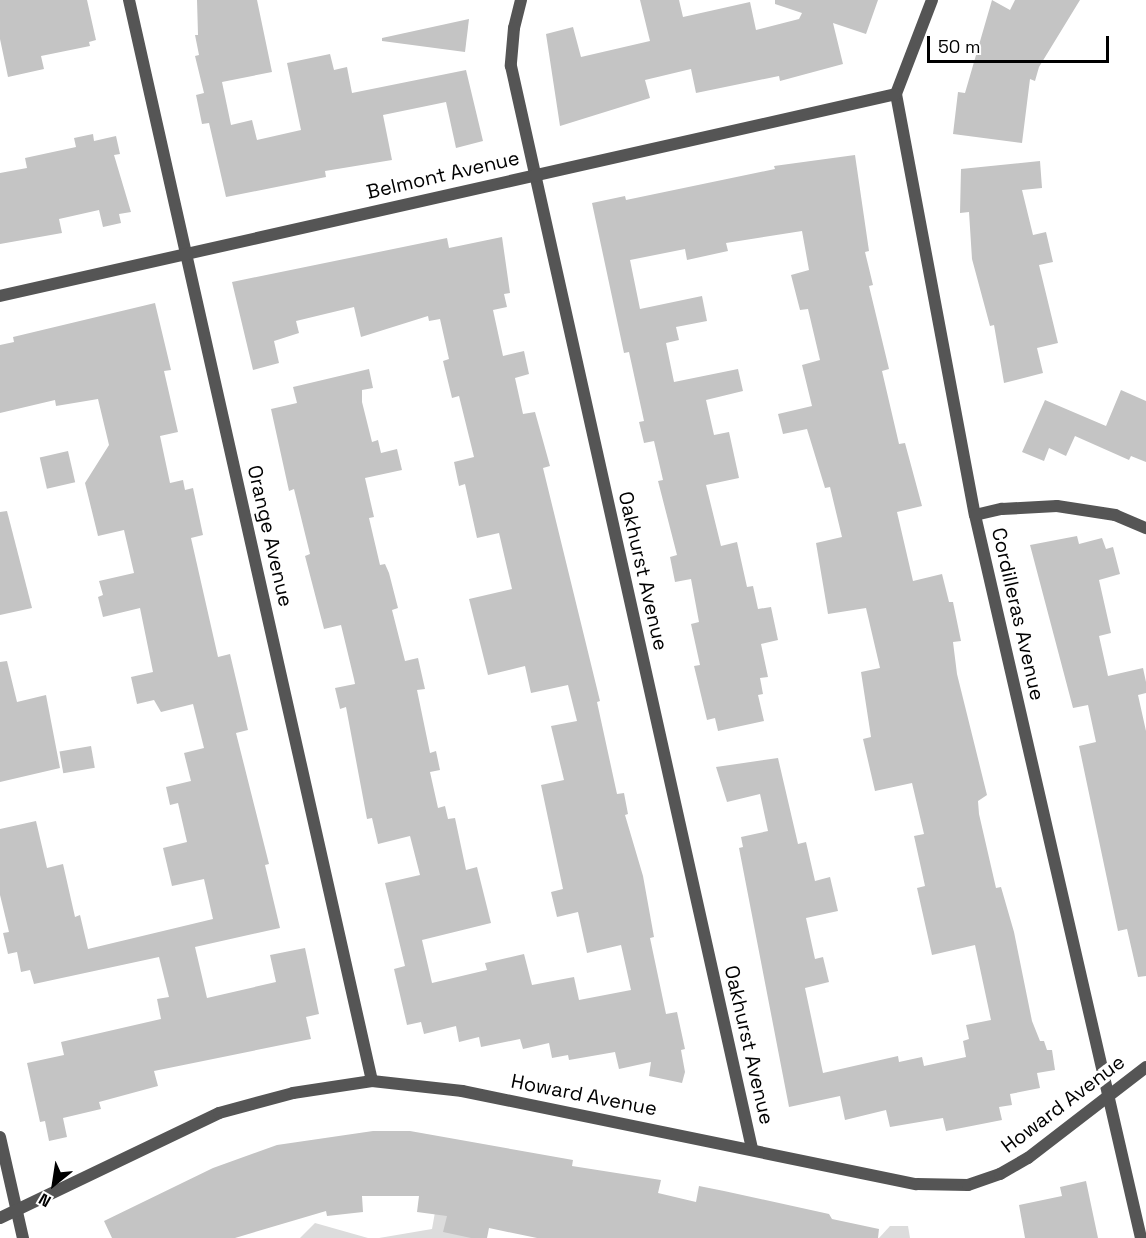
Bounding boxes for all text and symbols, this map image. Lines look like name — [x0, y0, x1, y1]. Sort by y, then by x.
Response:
scale bar — [930, 24, 1112, 62]
text: 50 m — [938, 35, 980, 58]
street label: Belmont Avenue — [364, 146, 522, 204]
street label: Orange Avenue — [242, 463, 298, 609]
street label: Oakhurst Avenue — [613, 489, 673, 653]
street label: Cordilleras Avenue — [986, 525, 1050, 703]
street label: Oakhurst Avenue — [719, 963, 779, 1127]
street label: Howard Avenue — [996, 1050, 1130, 1158]
street label: Howard Avenue — [509, 1069, 659, 1121]
north arrow — [24, 1154, 84, 1214]
text: N — [35, 1188, 55, 1212]

